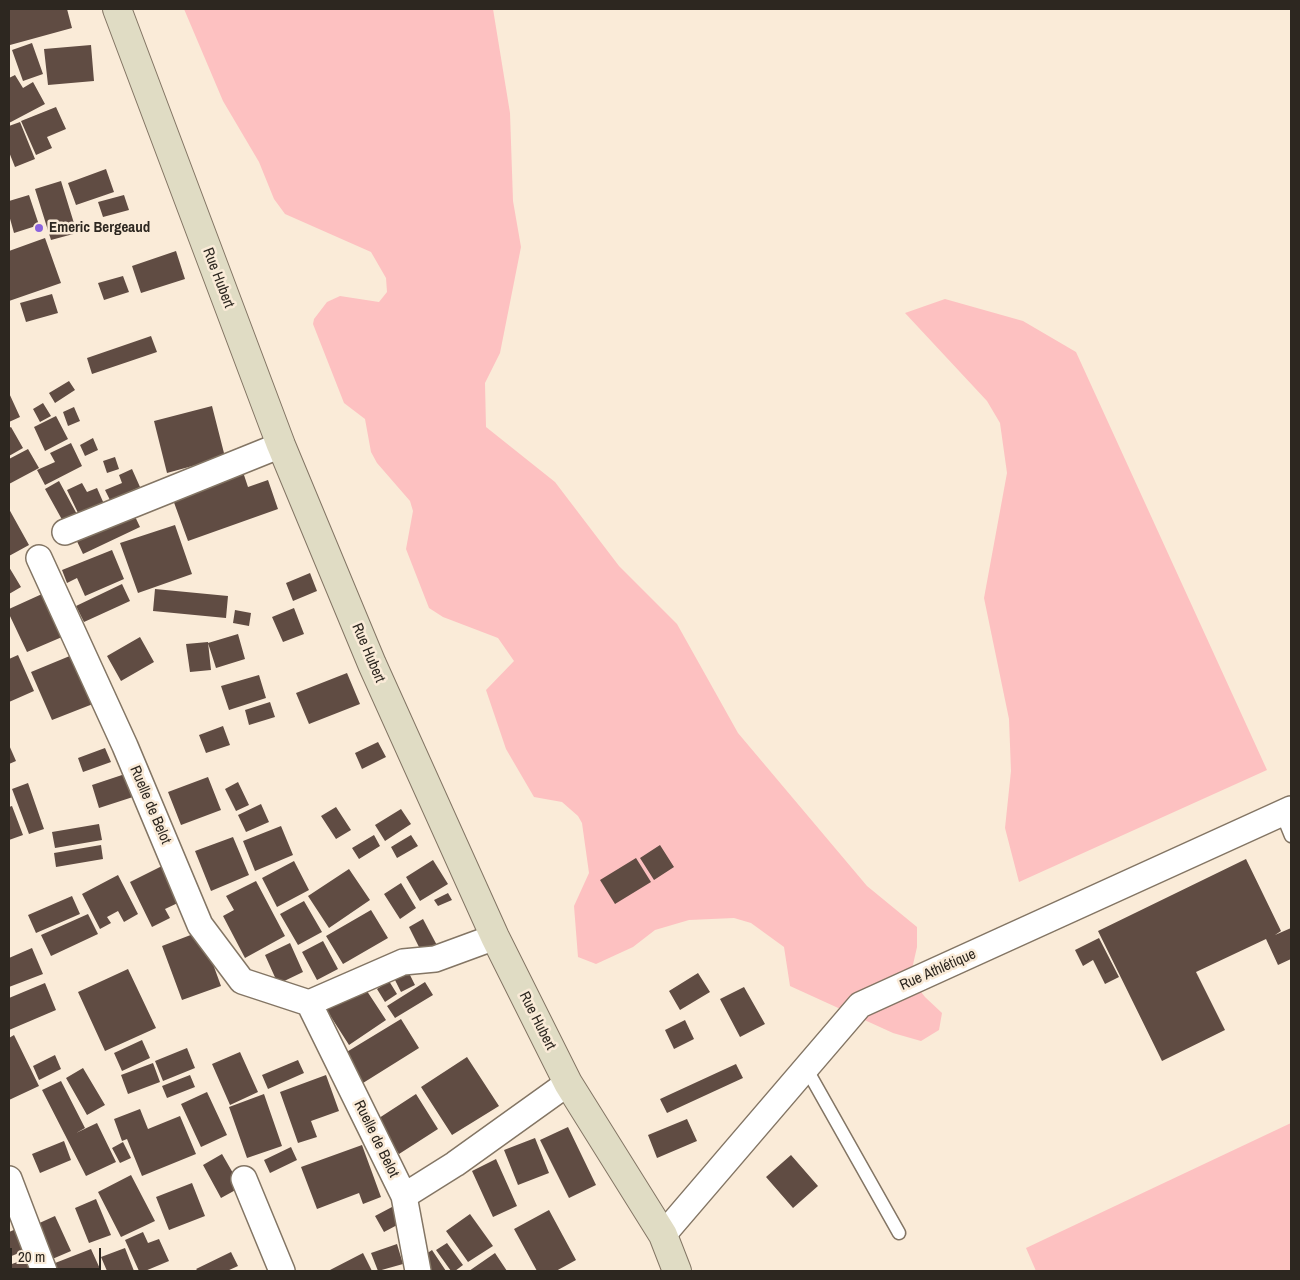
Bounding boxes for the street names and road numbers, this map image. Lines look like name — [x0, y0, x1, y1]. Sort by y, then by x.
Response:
street label: Rue Hubert — [198, 245, 238, 311]
street label: Rue Hubert — [347, 621, 389, 685]
street label: Ruelle de Belot — [125, 763, 175, 847]
street label: Rue Athlétique — [897, 945, 979, 995]
street label: Rue Hubert — [515, 989, 559, 1053]
street label: Ruelle de Belot — [350, 1098, 402, 1180]

